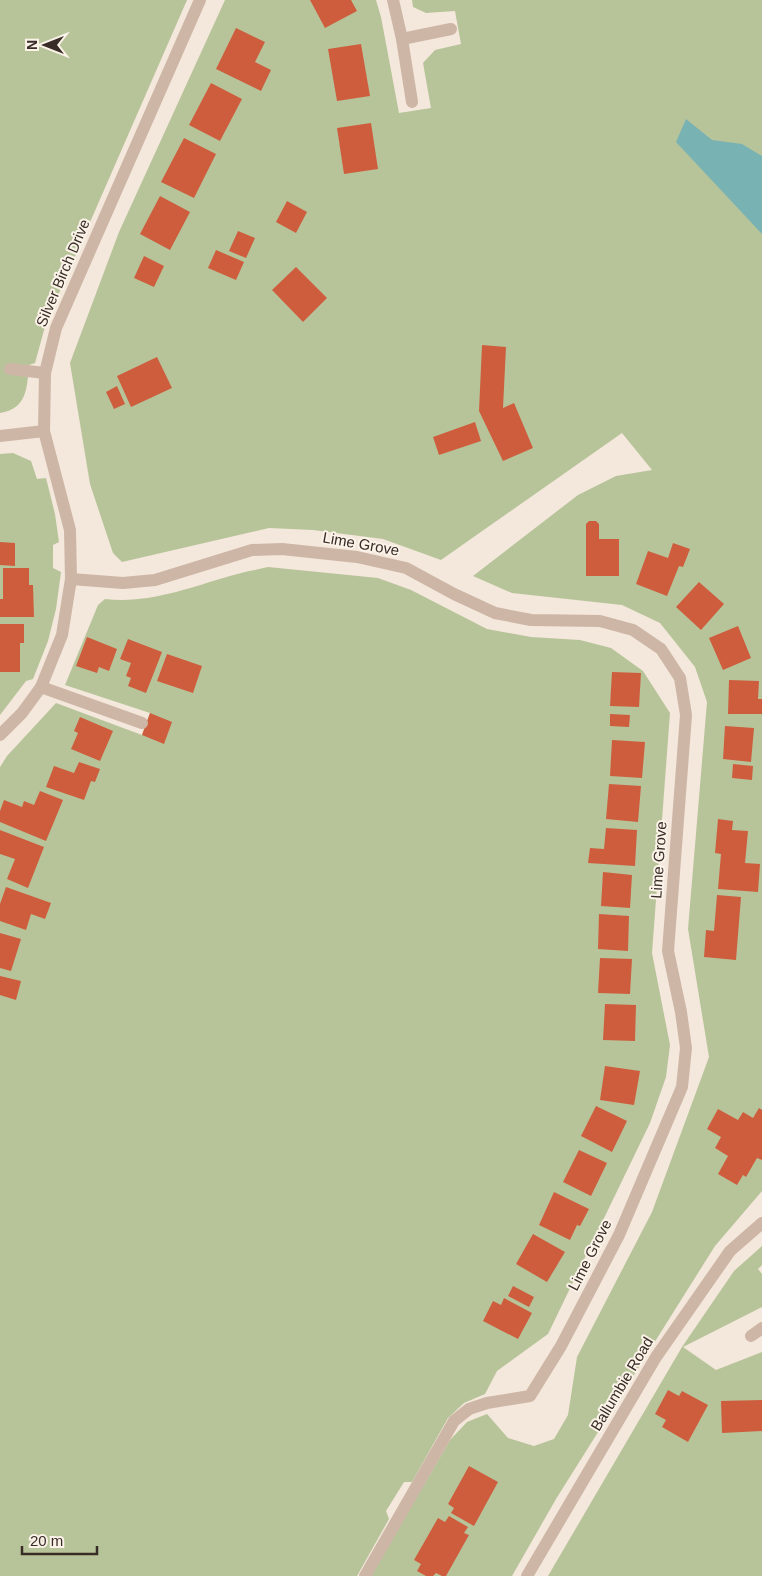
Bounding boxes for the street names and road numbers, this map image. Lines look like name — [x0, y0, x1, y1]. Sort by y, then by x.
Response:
street label: Silver Birch Drive — [32, 217, 93, 329]
street label: Lime Grove — [321, 528, 401, 559]
street label: Lime Grove — [647, 821, 670, 899]
street label: Lime Grove — [564, 1216, 615, 1293]
street label: Ballumbie Road — [587, 1334, 656, 1434]

